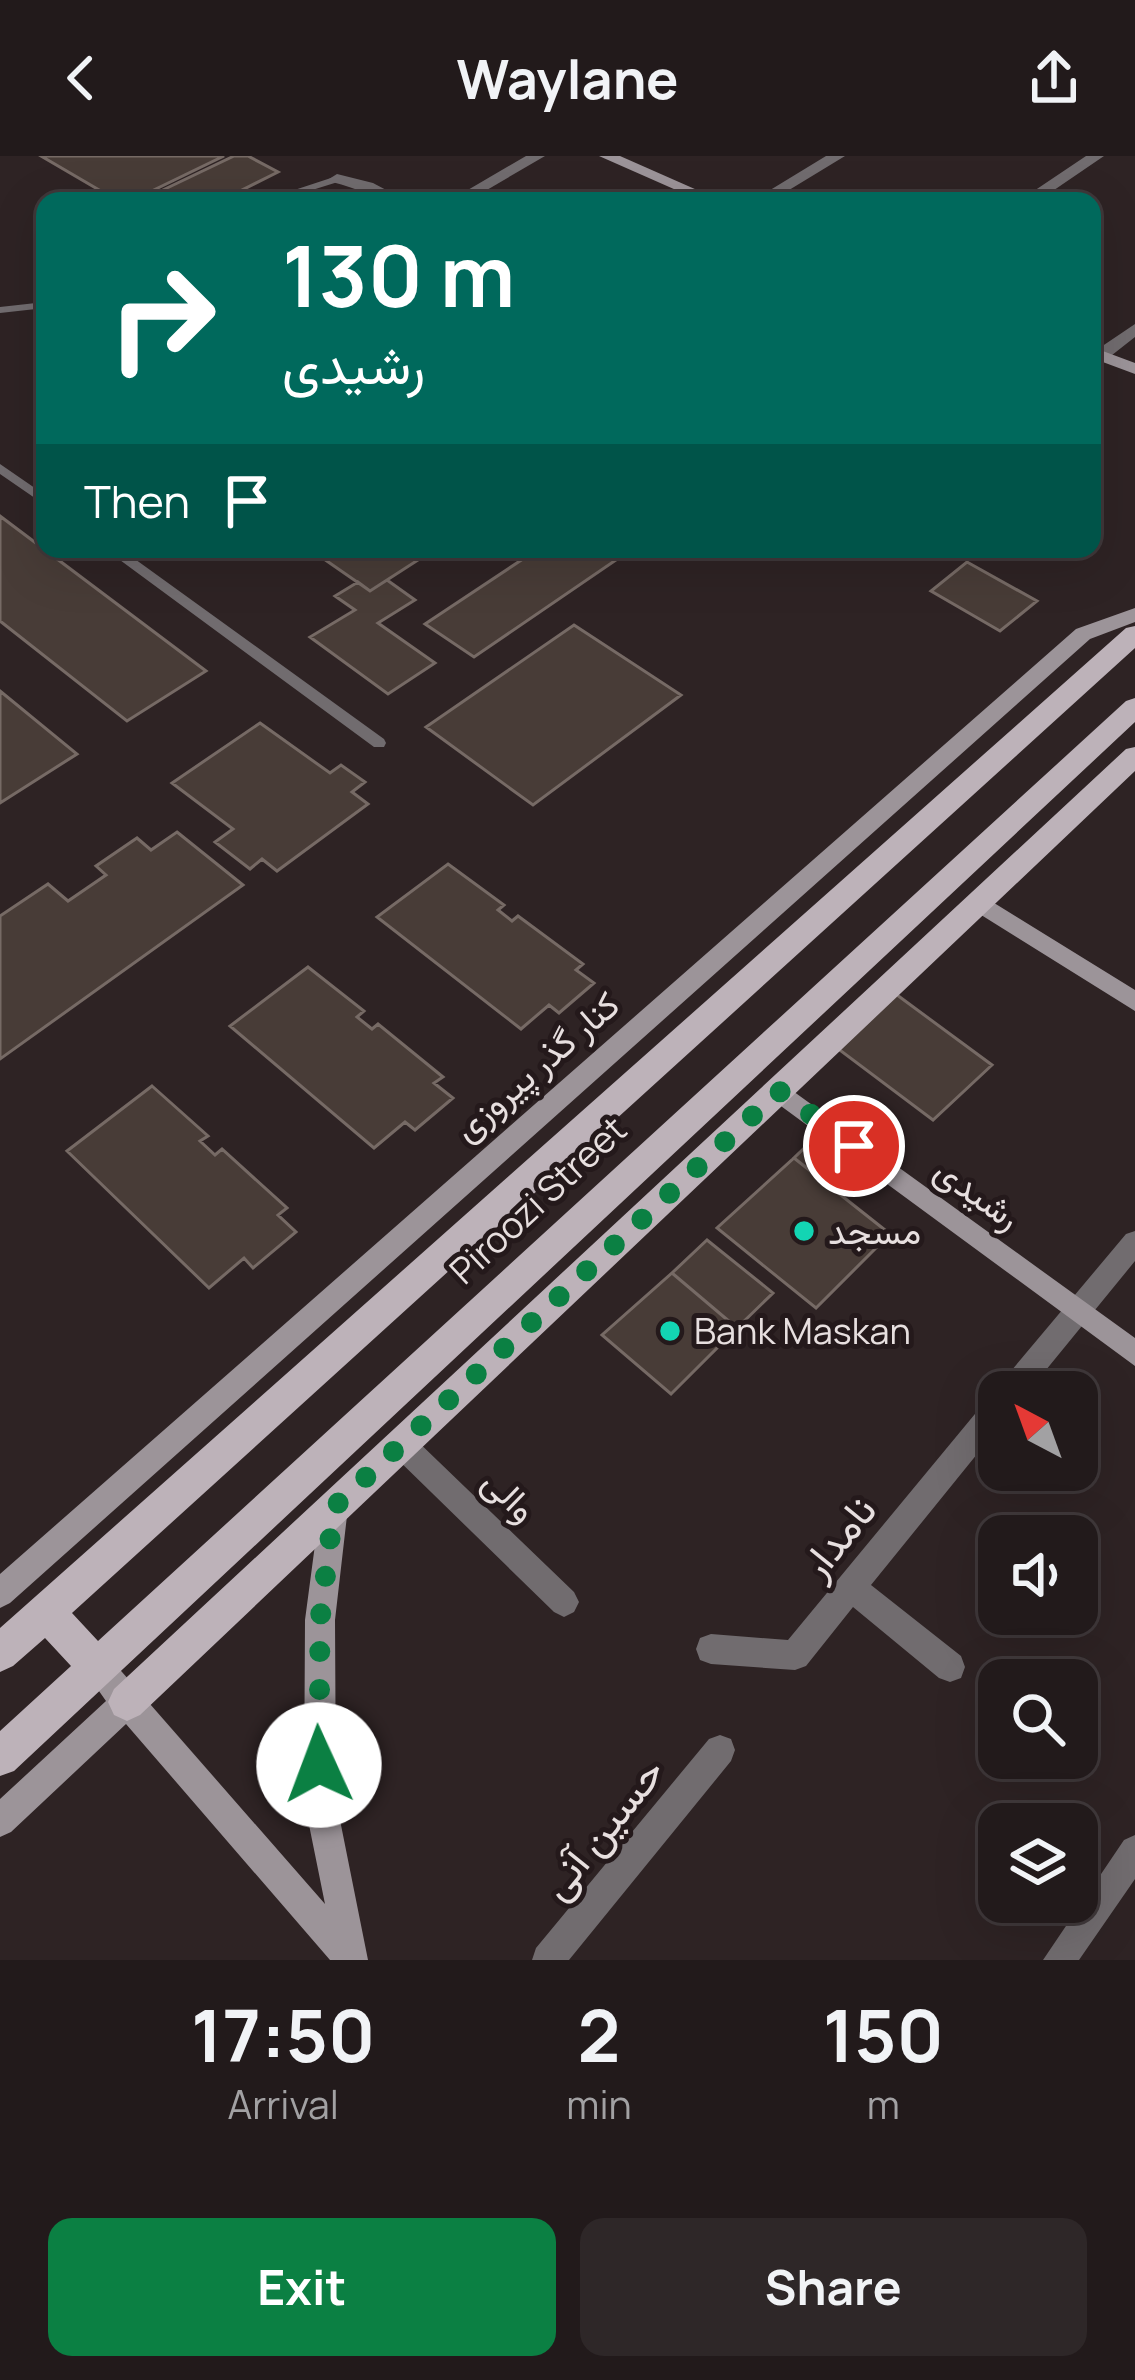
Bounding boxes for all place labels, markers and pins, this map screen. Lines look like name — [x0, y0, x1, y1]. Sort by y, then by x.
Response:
pin — [803, 1095, 905, 1197]
place label: مسجد — [828, 1206, 921, 1255]
marker: مسجد — [791, 1218, 817, 1244]
place label: Bank Maskan — [694, 1306, 911, 1355]
marker: Bank Maskan — [657, 1318, 683, 1344]

